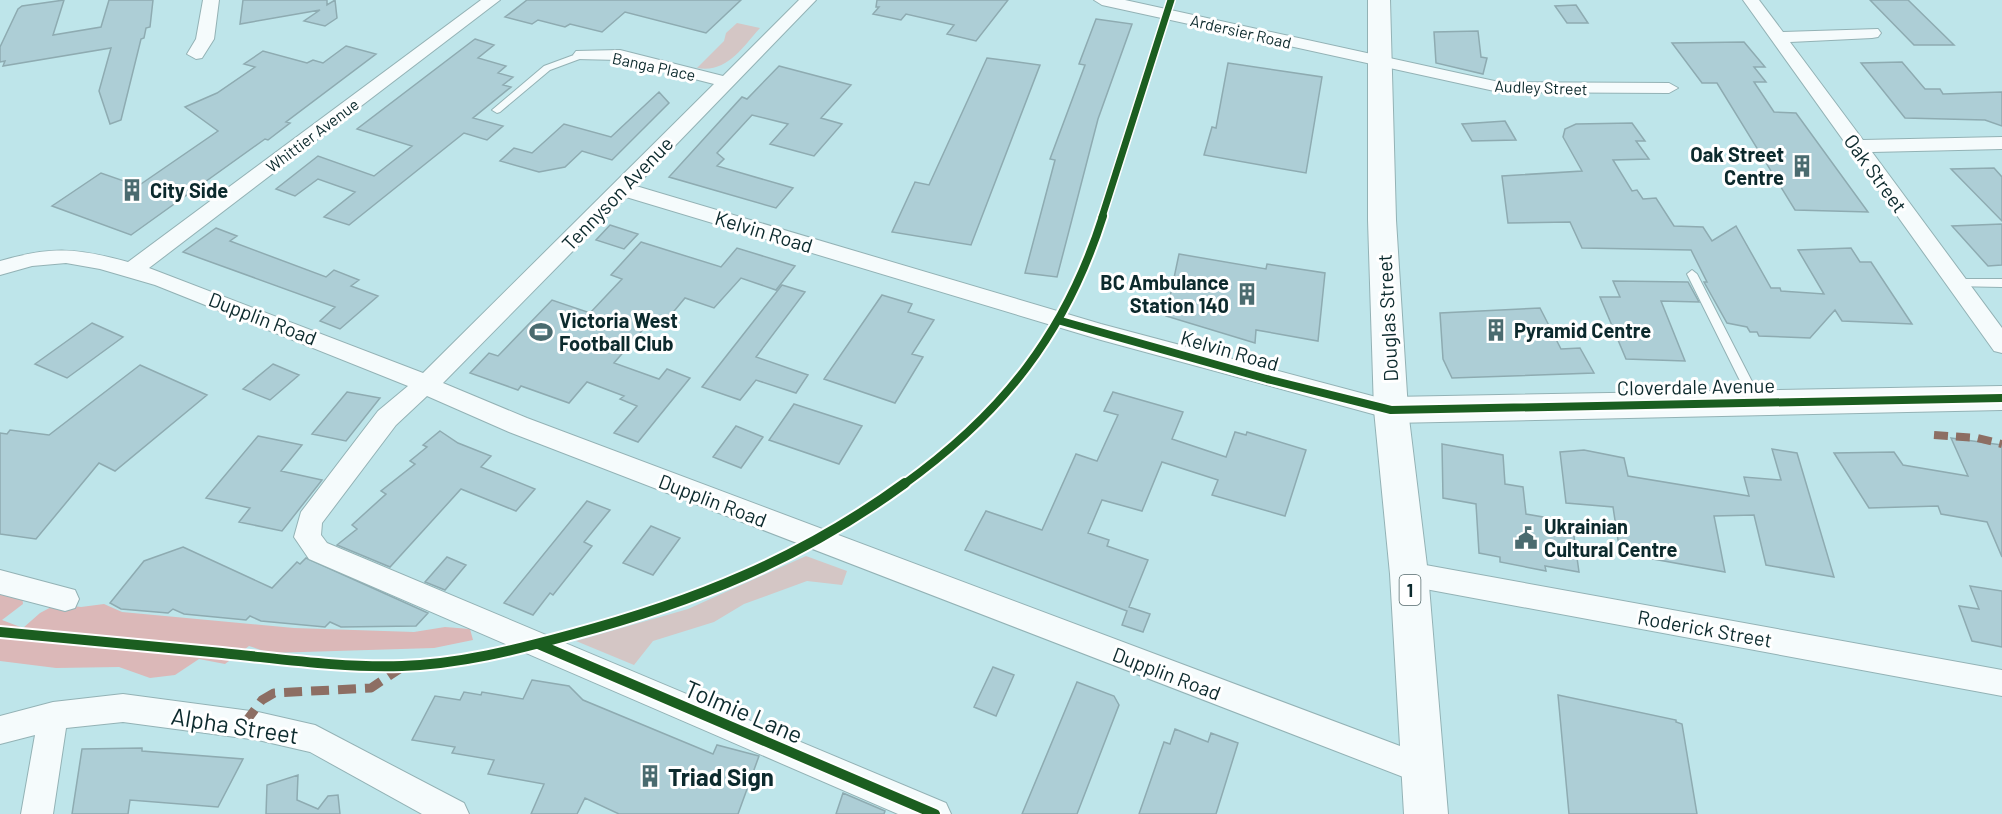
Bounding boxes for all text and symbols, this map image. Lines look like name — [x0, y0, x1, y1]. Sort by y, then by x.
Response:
street label: Ardersier Road — [1189, 10, 1293, 52]
street label: Banga Place — [611, 48, 697, 84]
street label: Audley Street — [1494, 76, 1588, 98]
street label: Whittier Avenue — [262, 94, 362, 176]
street label: Oak Street — [1840, 129, 1912, 217]
street label: Tennyson Avenue — [556, 131, 678, 255]
place label: Oak Street Centre — [1690, 142, 1784, 189]
building icon: Oak Street Centre — [1789, 153, 1815, 179]
building icon: City Side — [119, 177, 145, 203]
place label: City Side — [150, 178, 228, 202]
street label: Kelvin Road — [712, 205, 816, 257]
street label: Douglas Street — [1372, 254, 1402, 382]
place label: BC Ambulance Station 140 — [1100, 270, 1229, 317]
building icon: BC Ambulance Station 140 — [1234, 281, 1260, 307]
street label: Dupplin Road — [206, 286, 320, 350]
place label: Victoria West Football Club — [559, 308, 678, 355]
building icon: Pyramid Centre — [1483, 317, 1509, 343]
place label: Pyramid Centre — [1514, 318, 1651, 342]
sports icon: Victoria West Football Club — [528, 319, 554, 345]
street label: Kelvin Road — [1178, 325, 1282, 375]
street label: Cloverdale Avenue — [1617, 373, 1775, 399]
street label: Dupplin Road — [656, 468, 770, 532]
place label: Ukrainian Cultural Centre — [1544, 514, 1677, 561]
public building icon: Ukrainian Cultural Centre — [1513, 525, 1539, 551]
road number: 1 — [1400, 575, 1420, 605]
street label: Roderick Street — [1636, 604, 1774, 652]
street label: Dupplin Road — [1110, 641, 1224, 705]
street label: Tolmie Lane — [681, 673, 807, 749]
street label: Alpha Street — [169, 701, 301, 749]
place label: Triad Sign — [668, 762, 774, 791]
building icon: Triad Sign — [637, 763, 663, 789]

